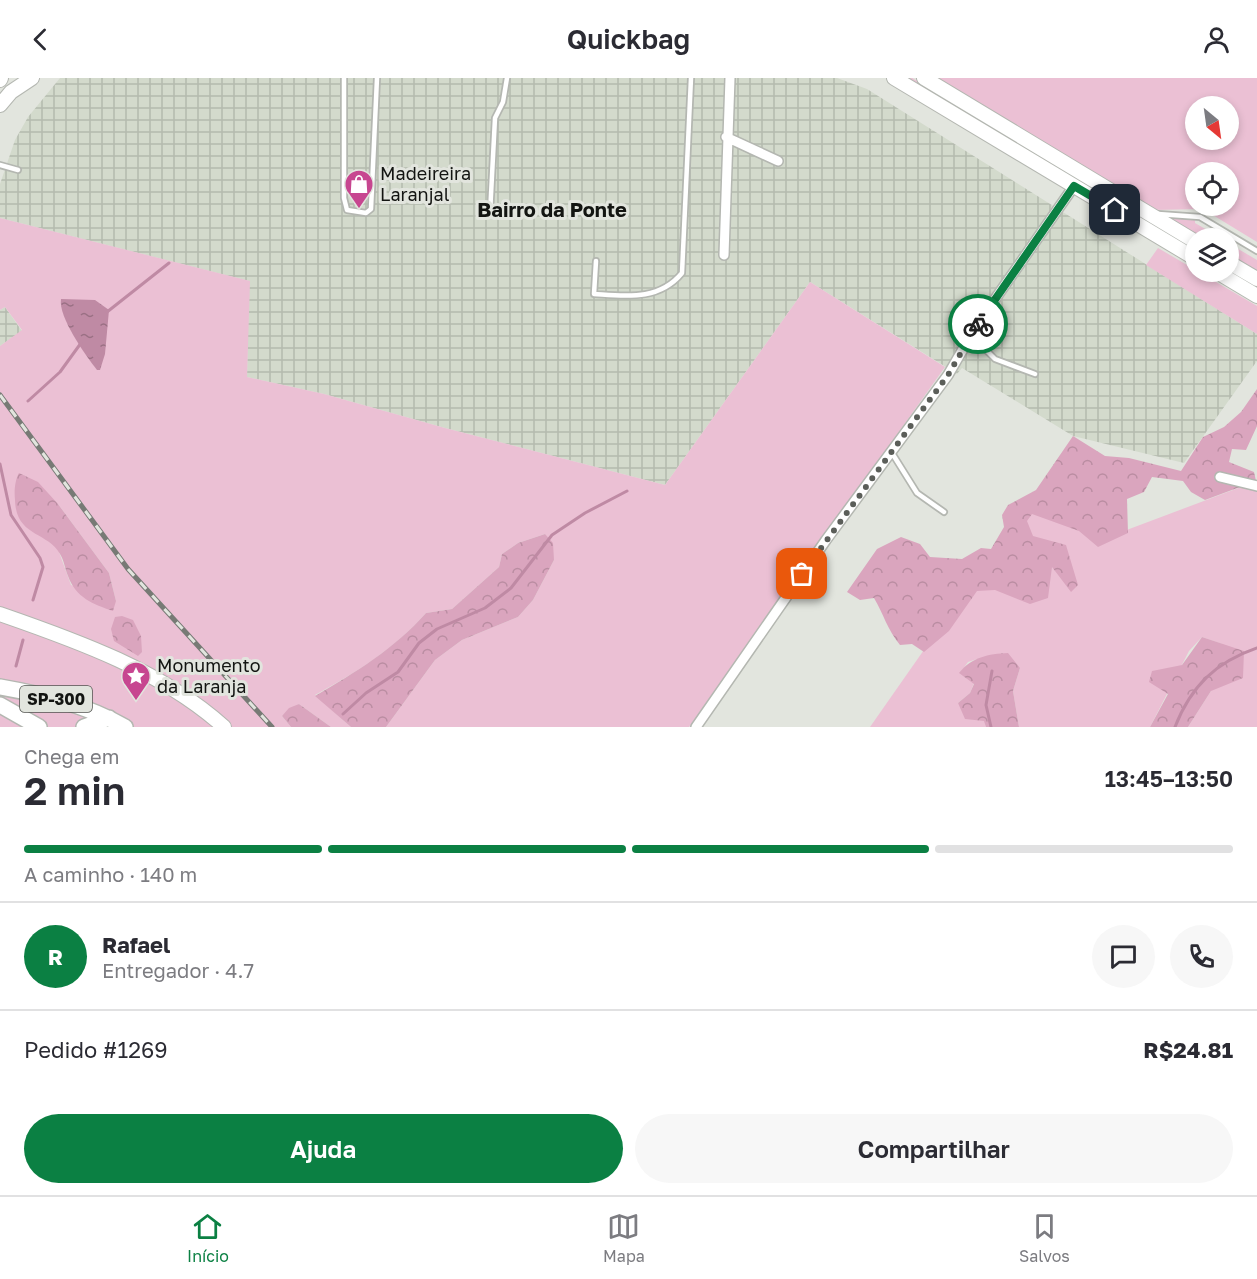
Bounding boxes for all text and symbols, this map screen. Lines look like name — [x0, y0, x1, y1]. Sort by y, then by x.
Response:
icon: back — [24, 23, 57, 56]
text: Quickbag — [567, 23, 690, 55]
icon: person — [1200, 23, 1233, 56]
north arrow — [1185, 96, 1239, 150]
map controls — [1185, 96, 1239, 282]
place label: Madeireira Laranjal — [380, 162, 471, 205]
button: locate — [1185, 162, 1239, 216]
shop icon: Madeireira Laranjal — [343, 168, 375, 210]
pin — [1089, 184, 1140, 235]
icon: home — [1098, 193, 1131, 226]
district label: Bairro da Ponte — [477, 197, 627, 221]
button: layers — [1185, 228, 1239, 282]
courier — [948, 294, 1008, 354]
icon: bike — [962, 308, 995, 341]
pin — [776, 548, 827, 599]
icon: bag — [785, 557, 818, 590]
place label: Monumento da Laranja — [157, 654, 261, 697]
place icon: Monumento da Laranja — [120, 660, 152, 702]
road number: SP-300 — [20, 686, 92, 712]
text: Chega em — [24, 744, 119, 768]
text: 13:45–13:50 — [1105, 765, 1233, 792]
text: 2 min — [24, 767, 125, 814]
text: A caminho · 140 m — [24, 862, 197, 886]
button: chat — [1092, 925, 1155, 988]
button: phone — [1170, 925, 1233, 988]
text: Rafael — [102, 931, 170, 958]
text: R — [48, 943, 63, 970]
text: Entregador · 4.7 — [102, 958, 254, 982]
text: Pedido #1269 — [24, 1036, 168, 1063]
text: R$24.81 — [1143, 1036, 1233, 1063]
button: Ajuda — [24, 1114, 623, 1183]
button: Compartilhar — [635, 1114, 1233, 1183]
tab: Início — [187, 1210, 229, 1266]
tab: Mapa — [603, 1210, 645, 1266]
tab: Salvos — [1019, 1210, 1070, 1266]

